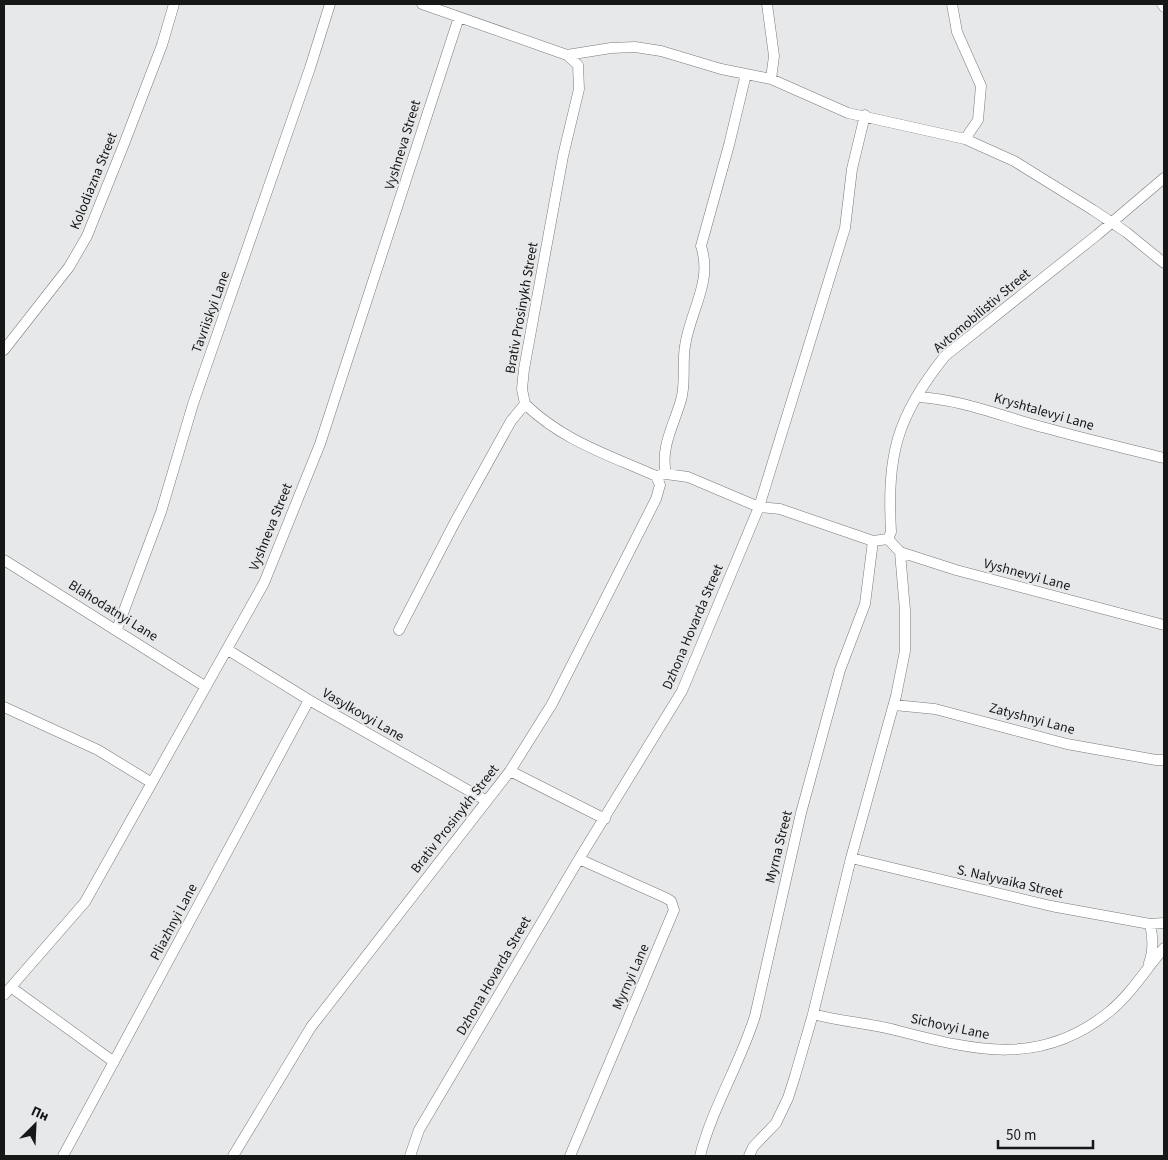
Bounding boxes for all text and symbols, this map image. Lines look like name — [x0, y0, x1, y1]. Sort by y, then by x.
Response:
street label: Vyshneva Street — [380, 97, 426, 192]
street label: Kolodiazna Street — [65, 129, 123, 233]
street label: Brativ Prosinykh Street — [501, 240, 543, 375]
street label: Avtomobilistiv Street — [929, 264, 1035, 358]
street label: Tavriiskyi Lane — [187, 268, 235, 356]
street label: Kryshtalevyi Lane — [992, 388, 1096, 436]
street label: Vyshneva Street — [244, 480, 298, 574]
street label: Vyshnevyi Lane — [981, 554, 1073, 596]
street label: Dzhona Hovarda Street — [658, 561, 729, 693]
street label: Blahodatnyi Lane — [64, 575, 162, 647]
street label: Vasylkovyi Lane — [318, 683, 408, 747]
street label: Zatyshnyi Lane — [987, 698, 1077, 740]
street label: Brativ Prosinykh Street — [406, 760, 504, 878]
street label: Myrna Street — [760, 808, 798, 885]
street label: S. Nalyvaika Street — [955, 860, 1065, 904]
street label: Pliazhnyi Lane — [145, 880, 203, 964]
street label: Dzhona Hovarda Street — [452, 912, 536, 1039]
street label: Myrnyi Lane — [608, 941, 654, 1013]
street label: Sichovyi Lane — [909, 1009, 991, 1045]
north arrow — [10, 1100, 60, 1150]
text: Пн — [28, 1101, 52, 1127]
scale bar — [998, 1118, 1093, 1150]
text: 50 m — [1006, 1125, 1036, 1146]

